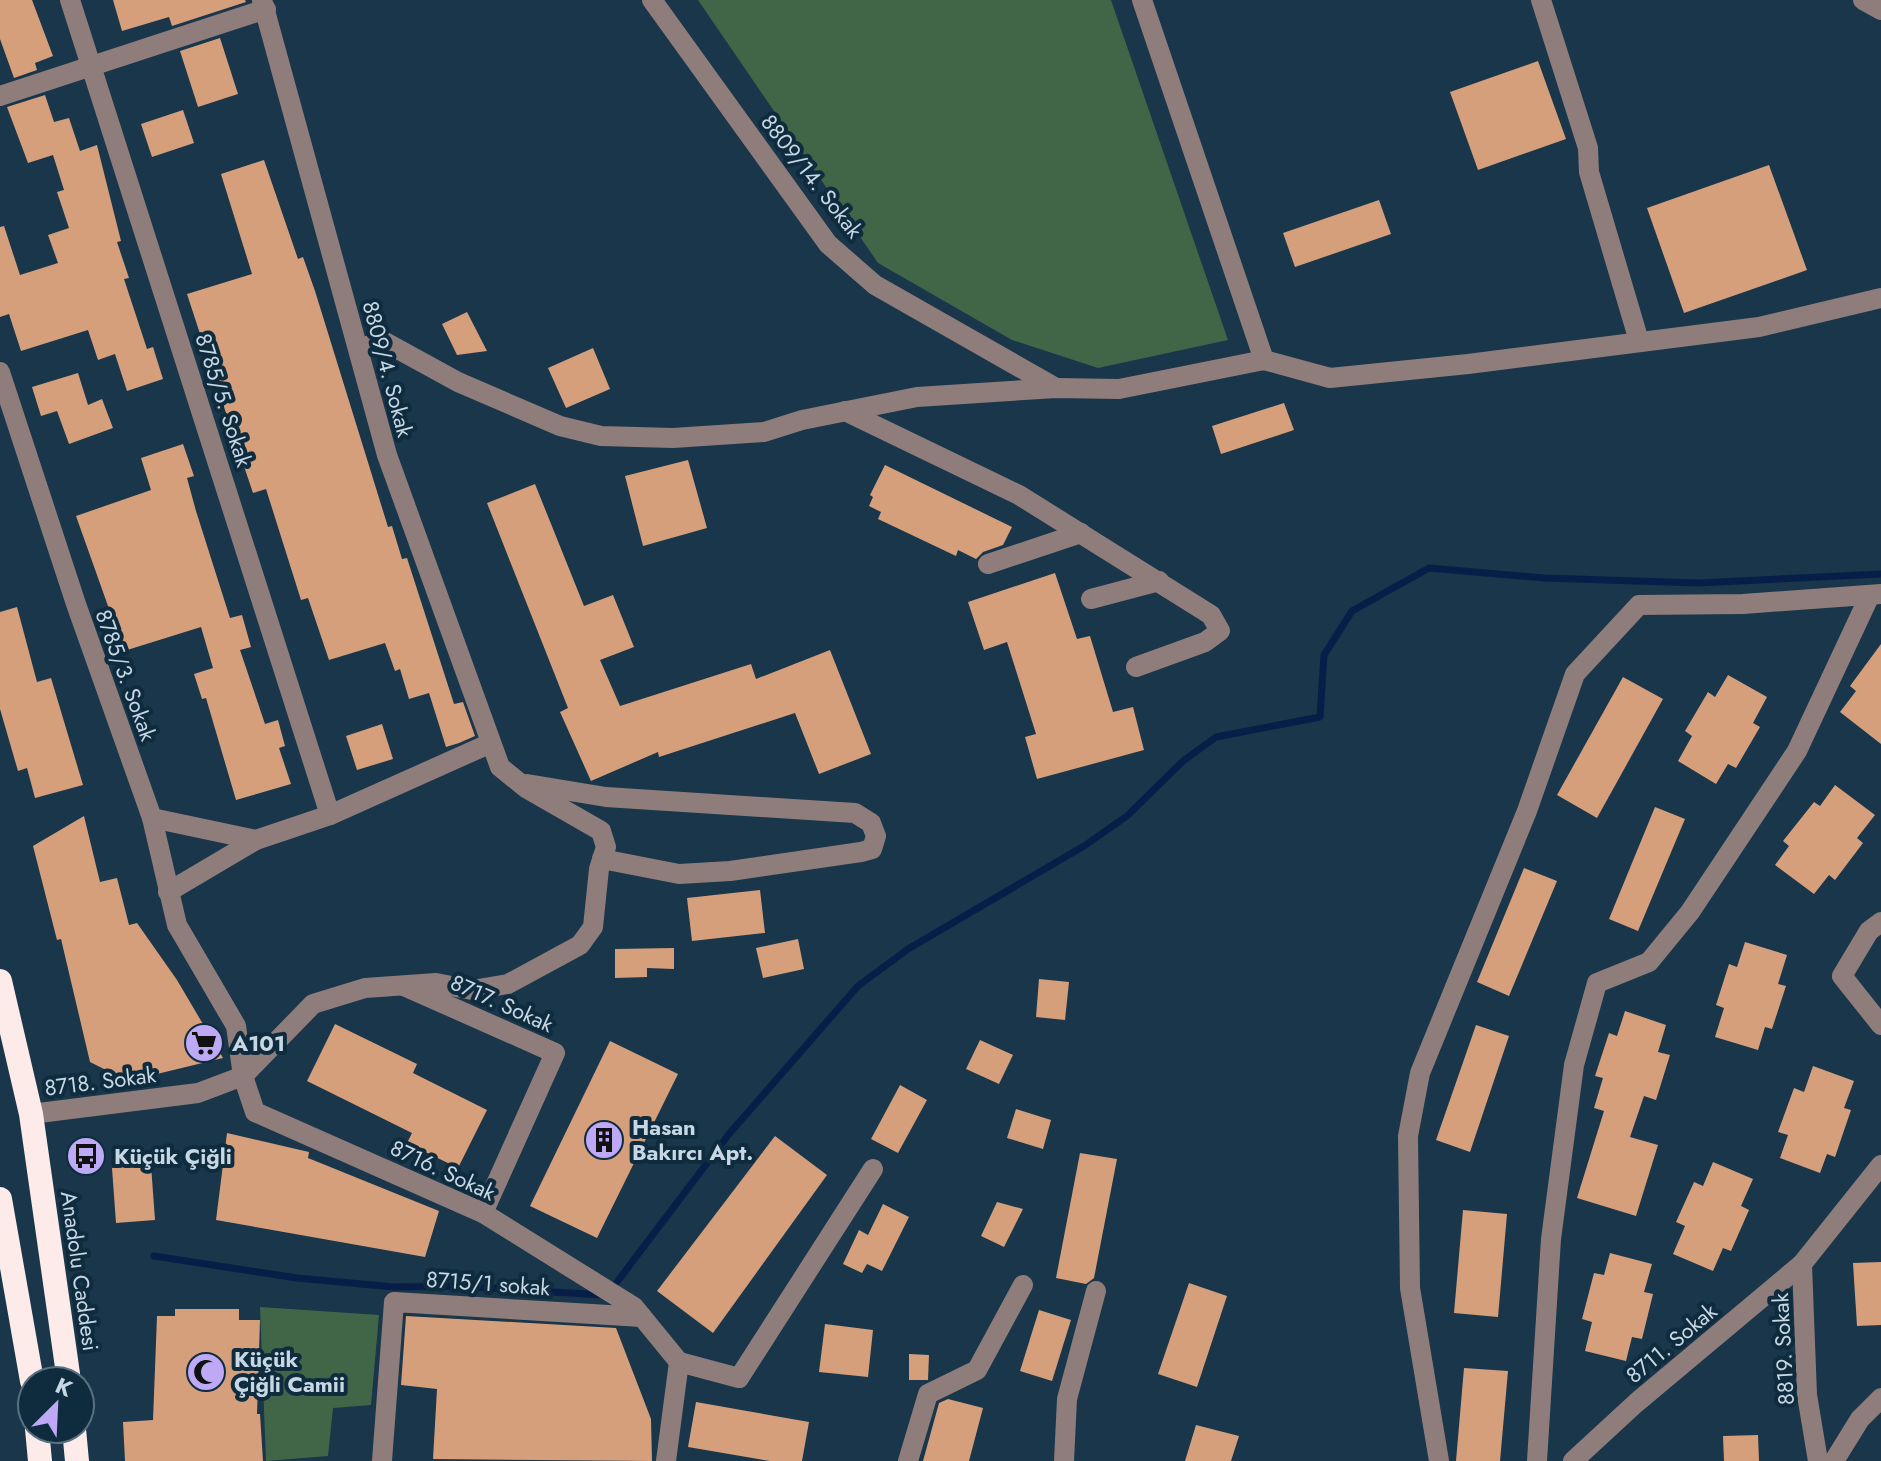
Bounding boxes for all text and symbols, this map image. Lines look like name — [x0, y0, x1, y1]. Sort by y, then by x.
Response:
street label: 8809/14. Sokak — [753, 107, 871, 245]
street label: 8809/4. Sokak — [354, 297, 422, 441]
street label: 8785/5. Sokak — [187, 329, 261, 471]
street label: 8785/3. Sokak — [87, 605, 165, 746]
street label: 8717. Sokak — [445, 966, 559, 1040]
supermarket icon: A101 — [183, 1022, 225, 1064]
place label: A101 — [231, 1027, 285, 1059]
street label: 8718. Sokak — [42, 1058, 158, 1104]
place label: Hasan Bakırcı Apt. — [632, 1111, 753, 1168]
building icon: Hasan Bakırcı Apt. — [583, 1119, 625, 1161]
street label: 8716. Sokak — [385, 1132, 501, 1209]
bus stop icon: Küçük Çiğli — [65, 1135, 107, 1177]
place label: Küçük Çiğli — [114, 1140, 232, 1172]
street label: Anadolu Caddesi — [53, 1189, 107, 1353]
street label: 8715/1 sokak — [425, 1263, 551, 1303]
street label: 8819. Sokak — [1764, 1292, 1802, 1406]
street label: 8711. Sokak — [1618, 1295, 1724, 1391]
place label: Küçük Çiğli Camii — [234, 1343, 345, 1400]
mosque icon: Küçük Çiğli Camii — [185, 1351, 227, 1393]
north arrow — [16, 1365, 96, 1445]
text: K — [51, 1369, 78, 1405]

